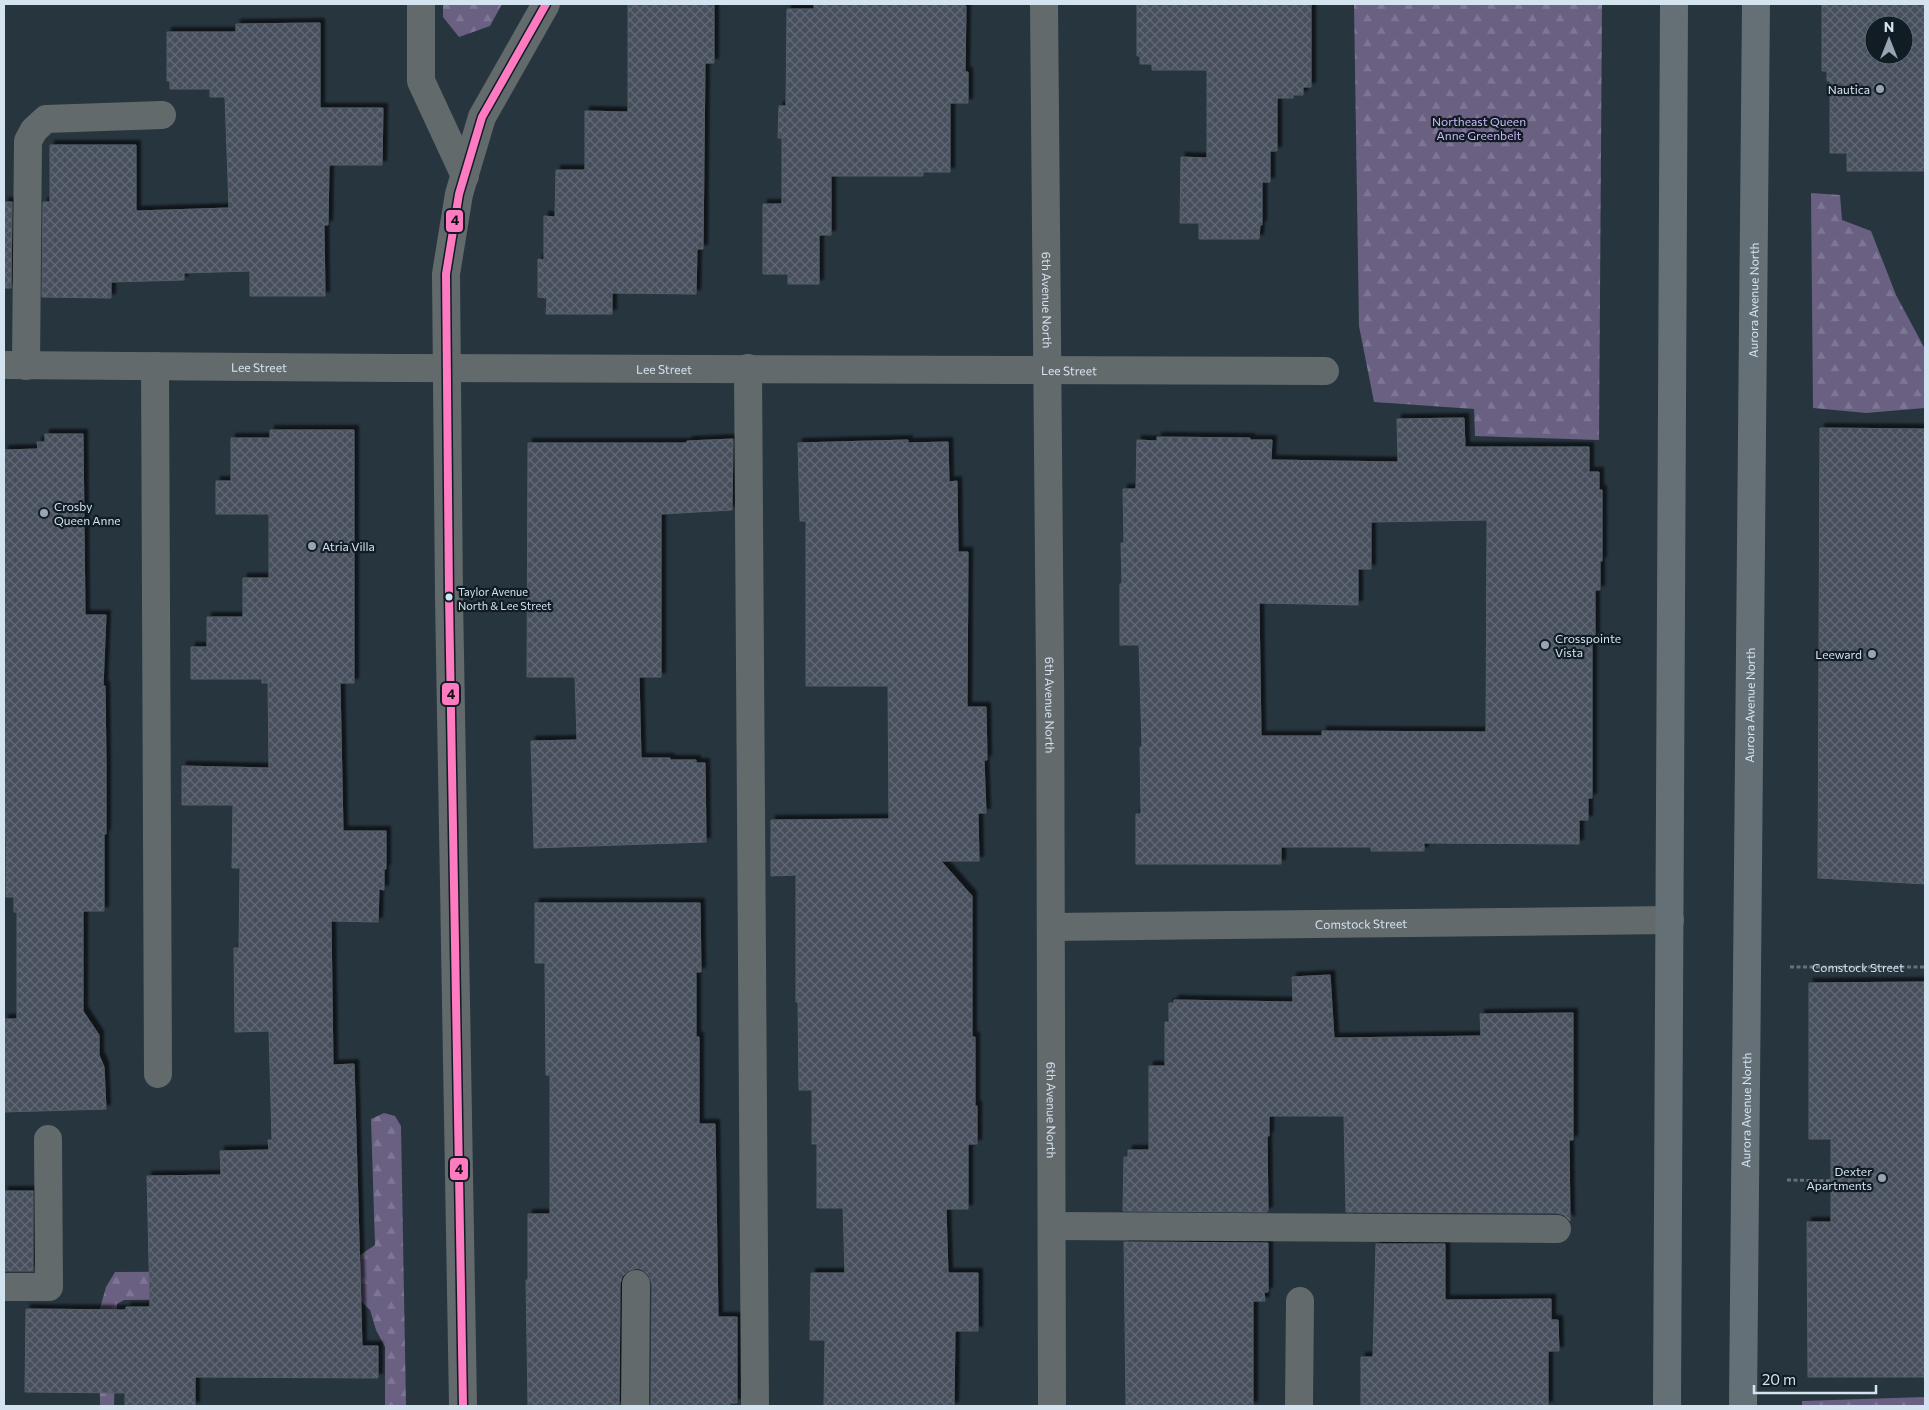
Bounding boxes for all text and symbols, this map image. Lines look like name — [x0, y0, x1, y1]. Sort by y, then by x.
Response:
north arrow — [1864, 15, 1914, 65]
text: N — [1884, 18, 1894, 35]
place label: Nautica — [1828, 82, 1870, 96]
marker: Nautica — [1874, 83, 1886, 95]
park label: Northeast Queen Anne Greenbelt — [1432, 114, 1526, 142]
line badge: 4 — [445, 209, 464, 233]
text: 4 — [451, 211, 460, 228]
street label: Aurora Avenue North — [1746, 242, 1761, 358]
street label: 6th Avenue North — [1040, 252, 1055, 348]
street label: Lee Street — [231, 360, 287, 374]
street label: Lee Street — [636, 362, 692, 376]
street label: Lee Street — [1041, 363, 1097, 377]
place label: Crosby Queen Anne — [54, 499, 121, 527]
marker: Crosby Queen Anne — [38, 507, 50, 519]
place label: Atria Villa — [322, 539, 375, 553]
marker: Atria Villa — [306, 540, 318, 552]
place label: Taylor Avenue North & Lee Street — [458, 585, 552, 612]
marker: Taylor Avenue North & Lee Street — [444, 592, 454, 602]
place label: Crosspointe Vista — [1555, 631, 1621, 659]
marker: Crosspointe Vista — [1539, 639, 1551, 651]
street label: Aurora Avenue North — [1742, 647, 1757, 763]
place label: Leeward — [1815, 647, 1862, 661]
marker: Leeward — [1866, 648, 1878, 660]
street label: 6th Avenue North — [1043, 657, 1057, 753]
line badge: 4 — [441, 682, 460, 706]
text: 4 — [447, 685, 456, 702]
street label: Comstock Street — [1315, 916, 1407, 931]
street label: Comstock Street — [1812, 960, 1904, 974]
street label: Aurora Avenue North — [1738, 1052, 1753, 1168]
street label: 6th Avenue North — [1045, 1062, 1059, 1158]
line badge: 4 — [449, 1157, 469, 1181]
text: 4 — [455, 1160, 464, 1177]
place label: Dexter Apartments — [1807, 1164, 1872, 1192]
marker: Dexter Apartments — [1876, 1172, 1888, 1184]
scale bar — [1754, 1362, 1876, 1394]
text: 20 m — [1762, 1370, 1796, 1388]

